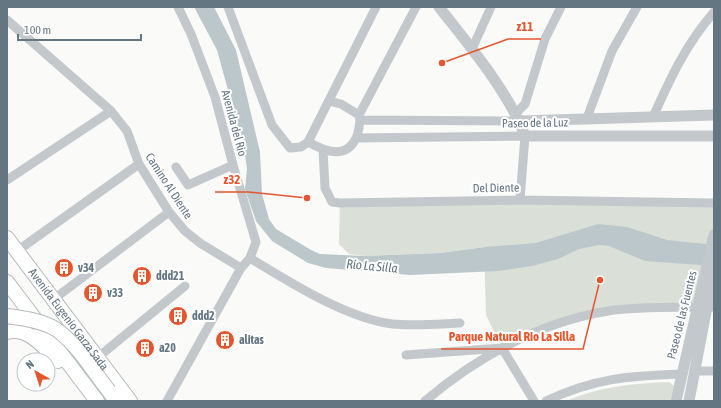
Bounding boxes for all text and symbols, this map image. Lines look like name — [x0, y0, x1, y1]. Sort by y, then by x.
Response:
callout: z11 — [508, 14, 541, 39]
scale bar — [18, 16, 141, 42]
text: z11 — [517, 19, 533, 34]
text: 100 m — [24, 23, 51, 37]
street label: Avenida del Rio — [218, 88, 250, 158]
street label: Paseo de la Luz — [502, 115, 569, 131]
street label: Camino Al Diente — [143, 150, 195, 222]
callout: z32 — [215, 167, 248, 192]
text: z32 — [224, 172, 240, 187]
street label: Del Diente — [473, 181, 519, 195]
water label: Río La Silla — [346, 256, 398, 276]
building icon: v34 — [53, 257, 75, 279]
place label: v34 — [78, 261, 95, 275]
building icon: ddd21 — [131, 265, 153, 287]
street label: Avenida Eugenio Garza Sada — [26, 266, 111, 373]
place label: ddd21 — [156, 269, 185, 283]
street label: Paseo de las Fuentes — [664, 269, 700, 361]
building icon: v33 — [82, 282, 104, 304]
place label: v33 — [107, 286, 124, 300]
building icon: ddd2 — [167, 305, 189, 327]
place label: ddd2 — [192, 309, 215, 323]
callout: Parque Natural Rio La Silla — [441, 324, 583, 349]
building icon: alitas — [214, 329, 236, 351]
text: Parque Natural Rio La Silla — [449, 329, 575, 344]
place label: alitas — [239, 333, 265, 347]
building icon: a20 — [134, 337, 156, 359]
place label: a20 — [159, 341, 176, 355]
north arrow — [16, 352, 56, 392]
text: N — [23, 358, 36, 371]

